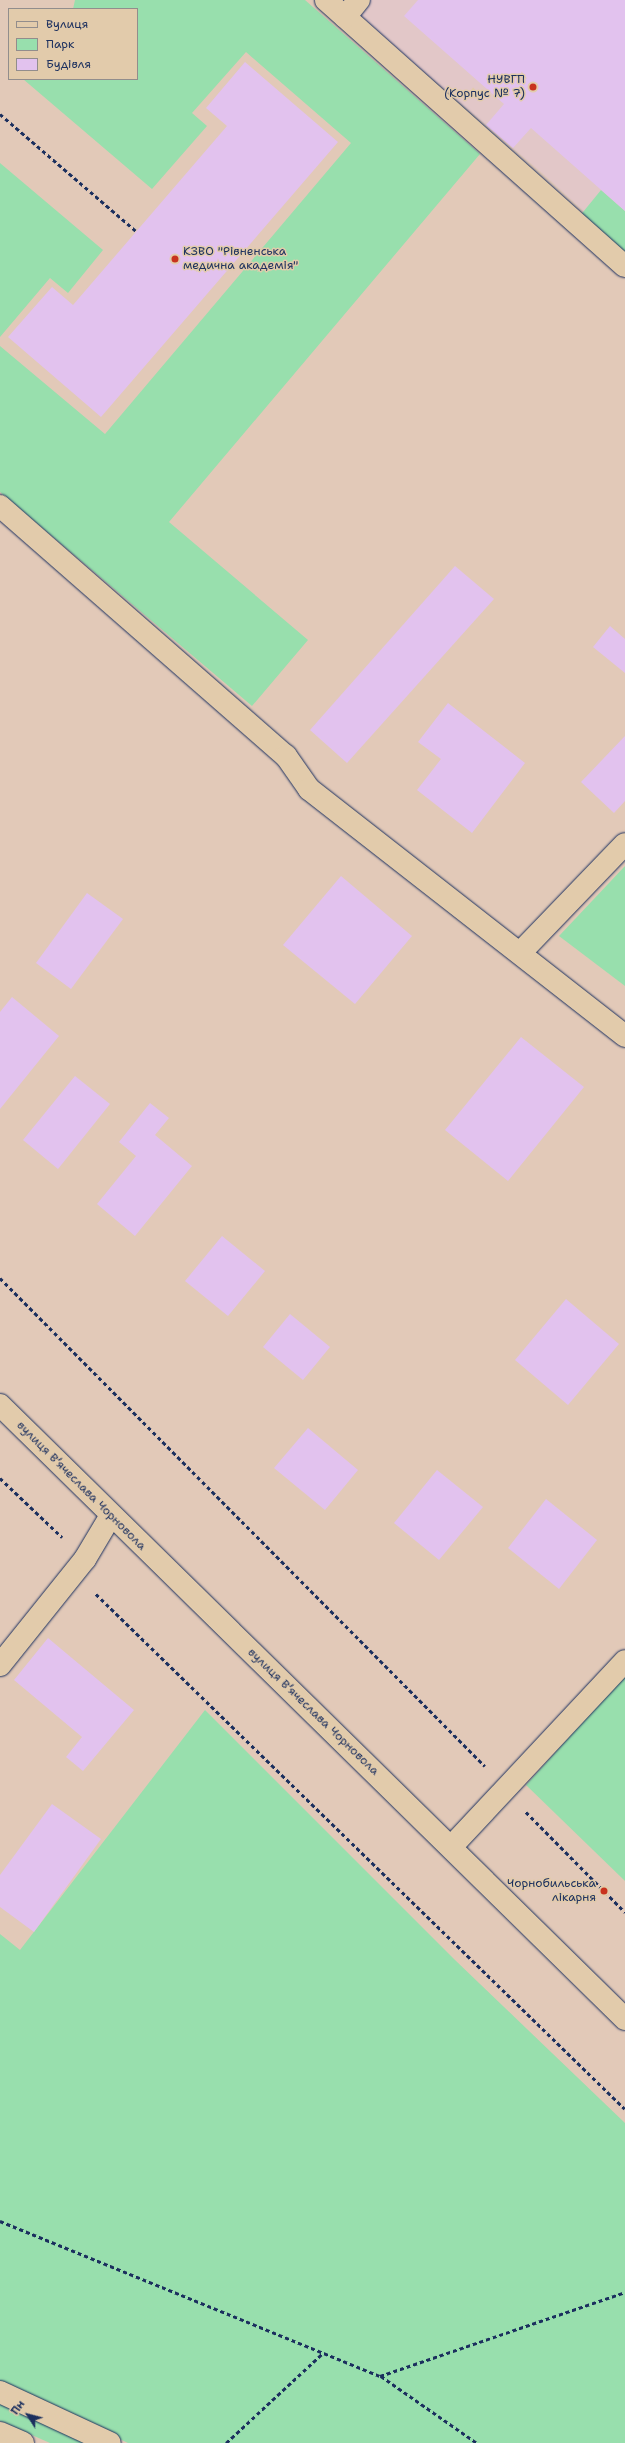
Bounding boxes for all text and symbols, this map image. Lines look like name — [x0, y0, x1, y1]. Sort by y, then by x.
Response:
legend — [8, 8, 138, 80]
text: Вулиця — [46, 16, 88, 32]
text: Парк — [46, 36, 74, 52]
text: Будівля — [46, 56, 91, 72]
place label: НУВГП (Корпус № 7) — [444, 73, 525, 101]
marker: НУВГП (Корпус № 7) — [528, 82, 538, 92]
place label: КЗВО "Рівненська медична академія" — [183, 245, 298, 273]
marker: КЗВО "Рівненська медична академія" — [170, 254, 180, 264]
street label: вулиця Вʼячеслава Чорновола — [13, 1418, 149, 1554]
street label: вулиця Вʼячеслава Чорновола — [244, 1645, 382, 1779]
place label: Чорнобильська лікарня — [507, 1877, 596, 1905]
marker: Чорнобильська лікарня — [599, 1886, 609, 1896]
north arrow — [8, 2395, 48, 2435]
text: Пн — [8, 2397, 28, 2418]

